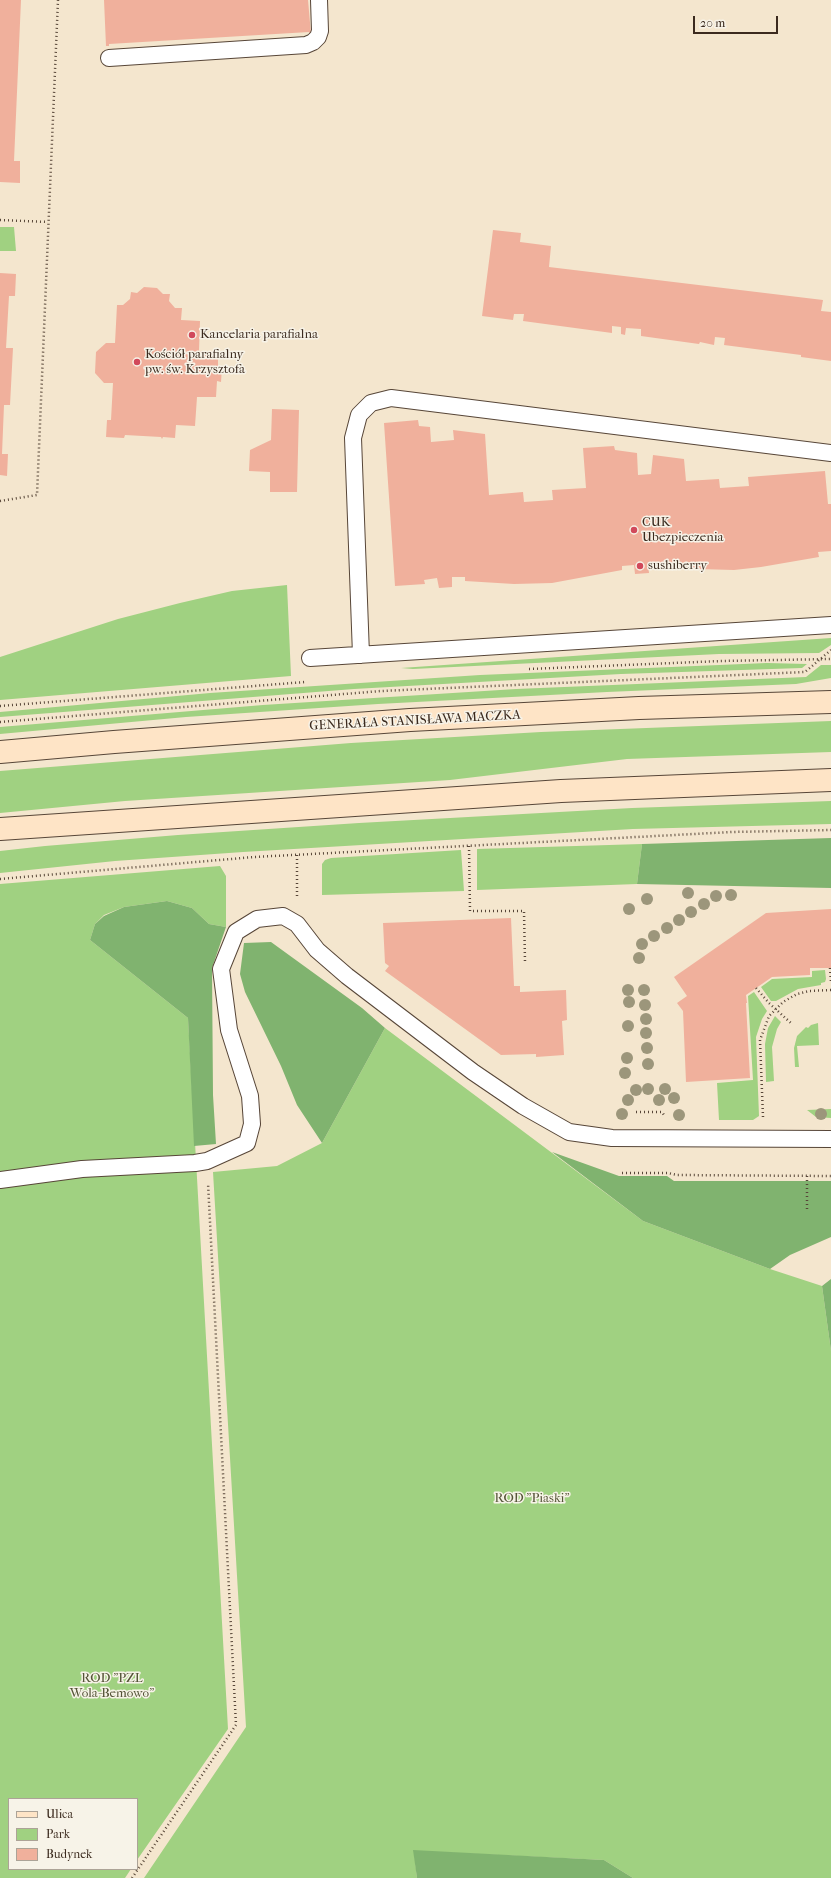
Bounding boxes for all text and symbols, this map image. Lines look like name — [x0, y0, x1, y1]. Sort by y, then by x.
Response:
scale bar — [695, 8, 780, 34]
text: 20 m — [700, 16, 725, 30]
place label: Kancelaria parafialna — [200, 327, 318, 343]
marker: Kancelaria parafialna — [187, 330, 197, 340]
place label: Kościół parafialny pw. św. Krzysztofa — [145, 347, 245, 378]
marker: Kościół parafialny pw. św. Krzysztofa — [132, 357, 142, 367]
place label: CUK Ubezpieczenia — [642, 515, 724, 546]
marker: CUK Ubezpieczenia — [629, 525, 639, 535]
place label: sushiberry — [648, 558, 707, 574]
marker: sushiberry — [635, 561, 645, 571]
street label: GENERAŁA STANISŁAWA MACZKA — [309, 708, 521, 734]
park label: ROD "Piaski" — [494, 1491, 570, 1507]
park label: ROD "PZL Wola-Bemowo" — [70, 1671, 154, 1702]
legend — [8, 1798, 138, 1870]
text: Ulica — [46, 1807, 73, 1821]
text: Park — [46, 1827, 70, 1841]
text: Budynek — [46, 1847, 92, 1861]

